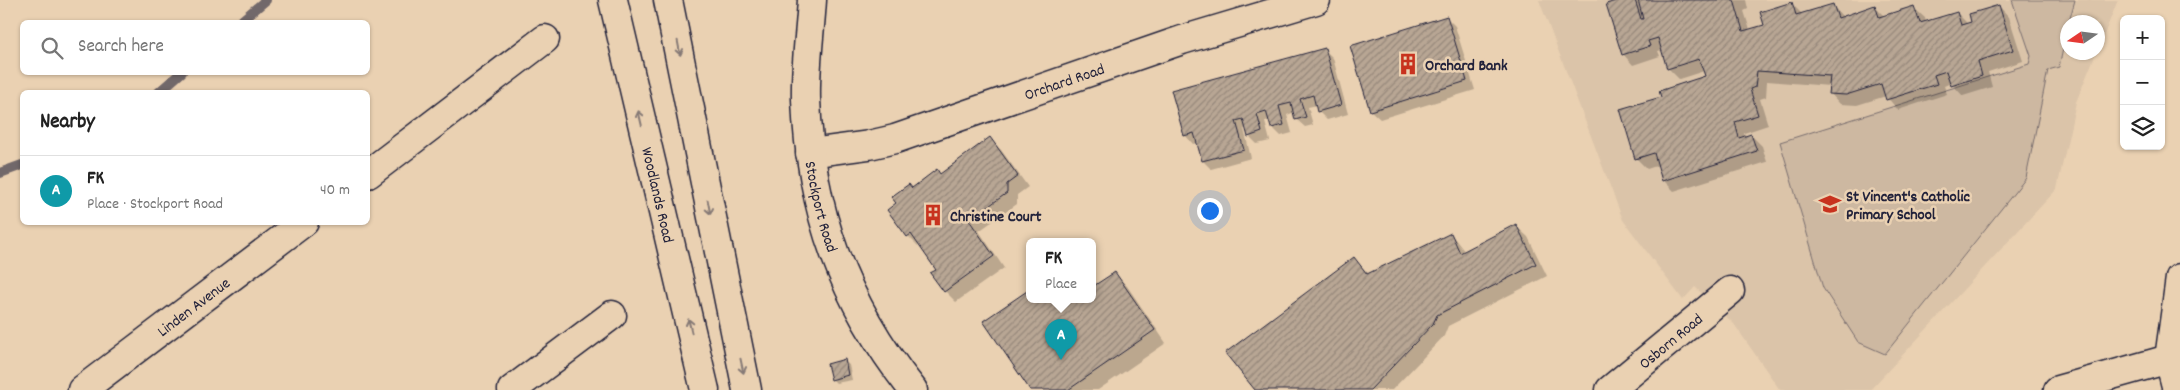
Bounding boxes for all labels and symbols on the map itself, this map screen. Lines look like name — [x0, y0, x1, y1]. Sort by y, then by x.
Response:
north arrow — [2060, 15, 2105, 60]
one-way arrow — [675, 39, 685, 55]
building icon: Orchard Bank — [1395, 51, 1421, 77]
place label: Orchard Bank — [1425, 55, 1508, 78]
street label: Orchard Road — [1022, 59, 1108, 108]
one-way arrow — [635, 110, 645, 126]
street label: Woodlands Road — [634, 145, 679, 245]
street label: Stockport Road — [798, 160, 842, 256]
place label: St Vincent's Catholic Primary School — [1846, 186, 1970, 227]
school or university icon: St Vincent's Catholic Primary School — [1817, 191, 1843, 217]
your location — [1197, 198, 1223, 224]
one-way arrow — [705, 199, 715, 215]
building icon: Christine Court — [920, 202, 946, 228]
place label: Christine Court — [950, 206, 1042, 229]
street label: Linden Avenue — [153, 273, 236, 343]
street label: Osborn Road — [1635, 309, 1709, 376]
one-way arrow — [685, 318, 694, 334]
pin: A — [1045, 319, 1077, 360]
one-way arrow — [738, 358, 747, 374]

